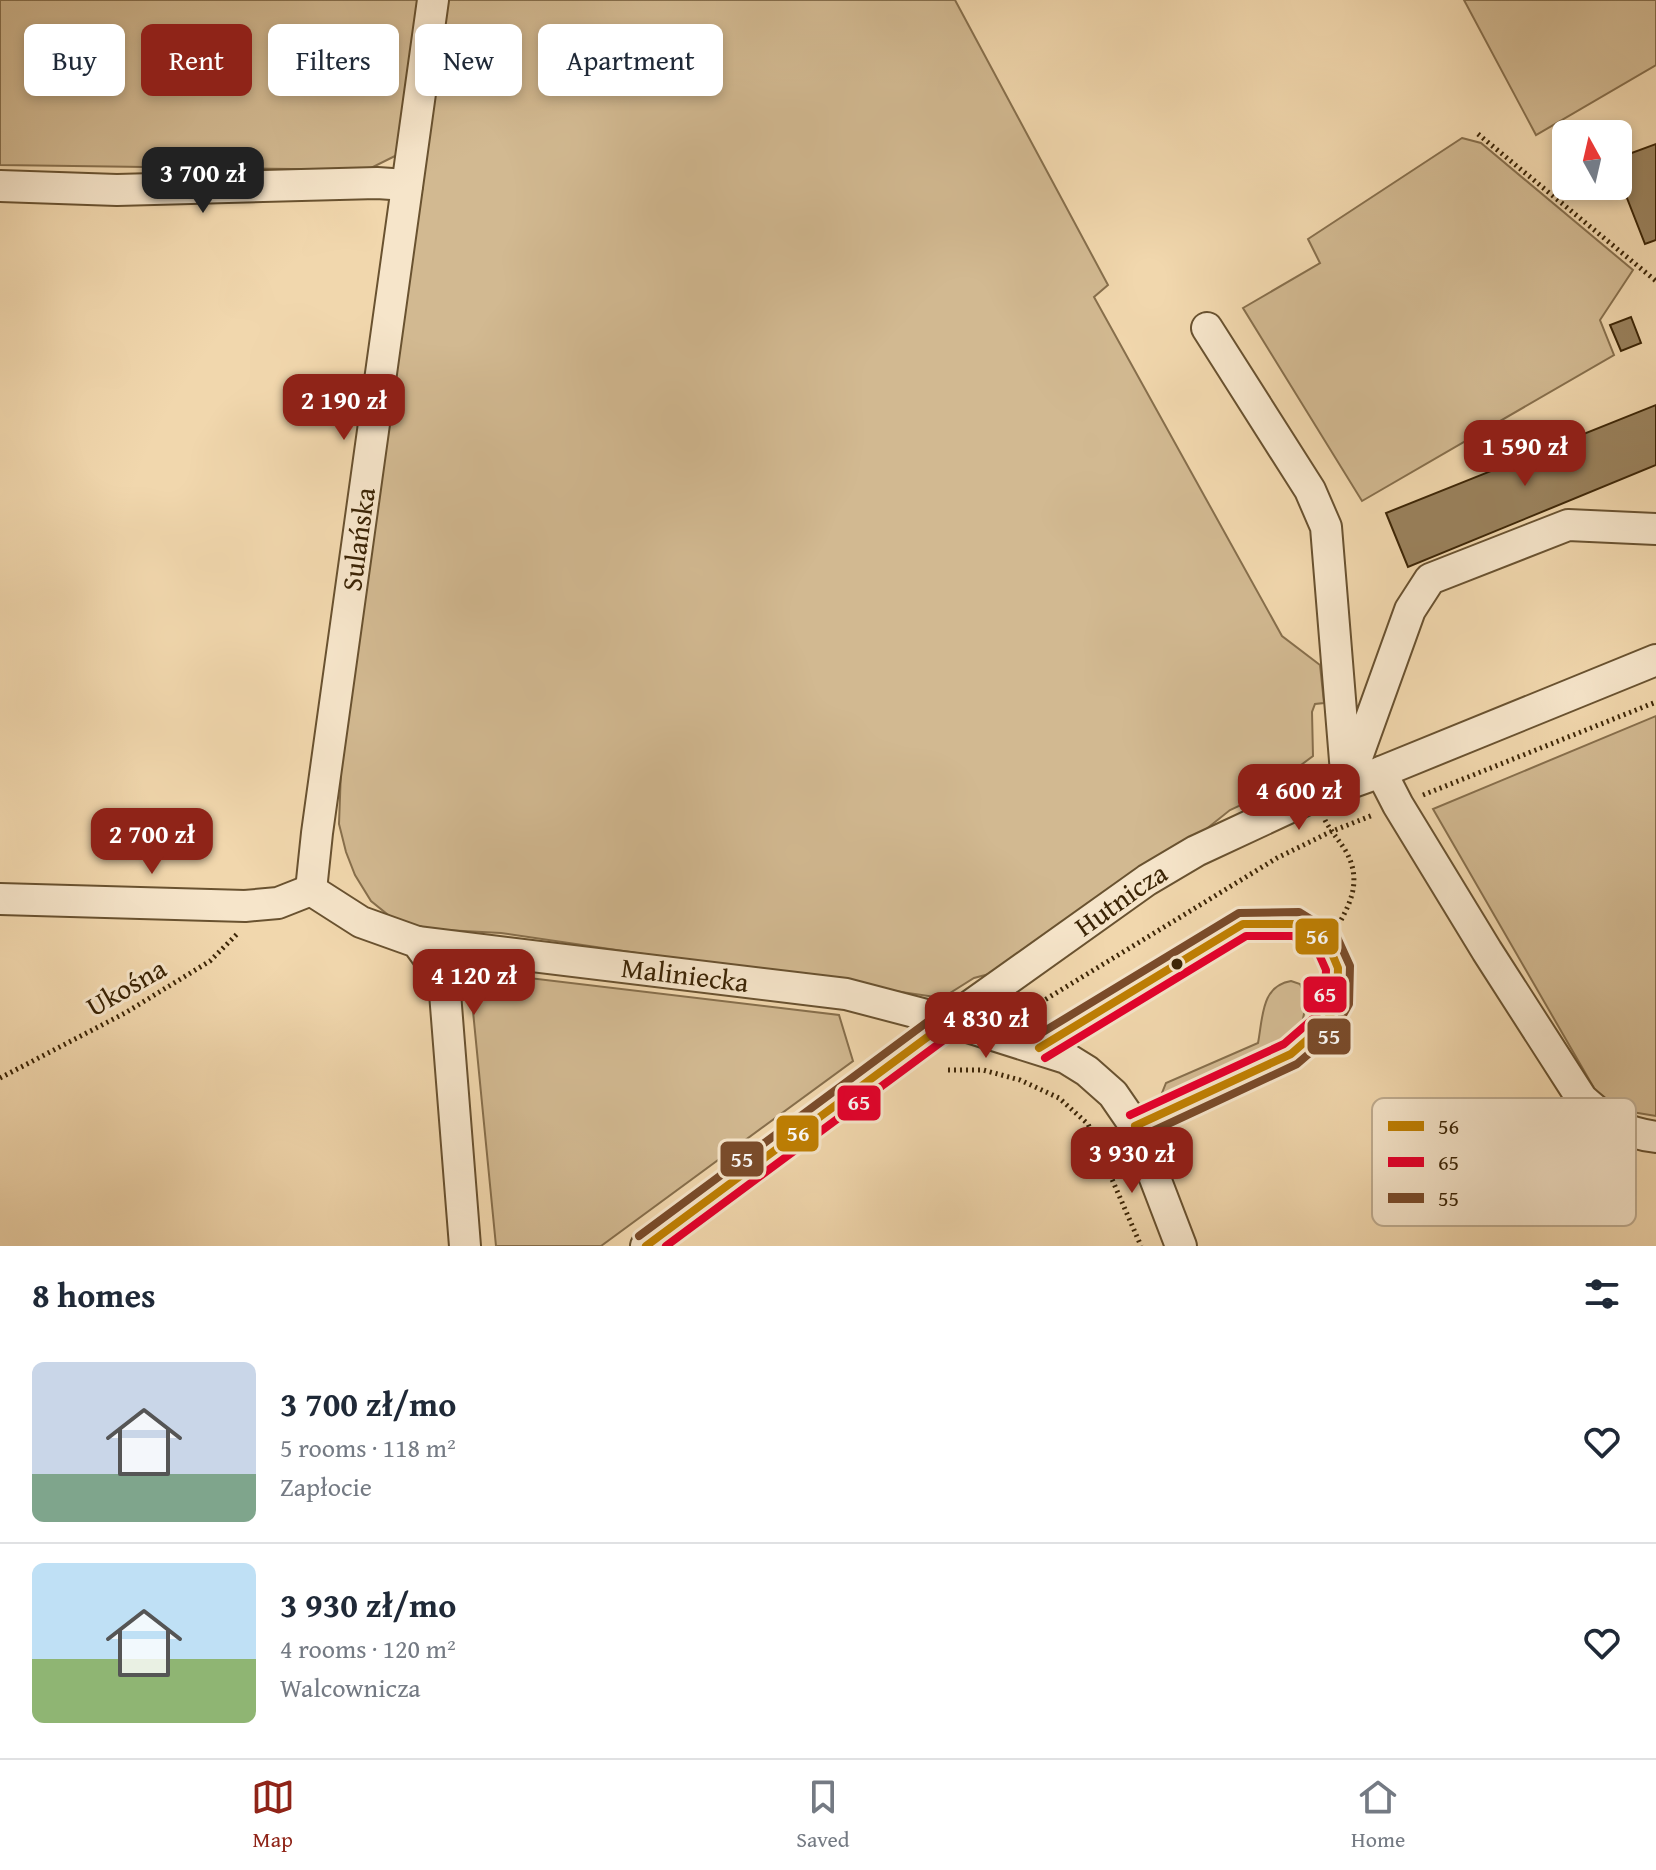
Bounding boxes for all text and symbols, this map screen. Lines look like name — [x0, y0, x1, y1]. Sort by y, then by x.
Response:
chip: Buy — [24, 24, 125, 96]
chip: Rent — [141, 24, 252, 96]
chip: Filters — [268, 24, 399, 96]
chip: New — [415, 24, 522, 96]
chip: Apartment — [538, 24, 723, 96]
north arrow — [1552, 120, 1632, 200]
map controls — [1552, 120, 1632, 200]
pin: 3 700 zł — [120, 147, 286, 215]
text: 3 700 zł — [160, 153, 246, 192]
pin: 2 190 zł — [261, 374, 427, 442]
text: 2 190 zł — [301, 380, 387, 419]
pin: 1 590 zł — [1442, 420, 1608, 488]
text: 1 590 zł — [1482, 426, 1568, 465]
street label: Sulańska — [330, 484, 385, 594]
pin: 4 600 zł — [1216, 764, 1382, 832]
text: 4 600 zł — [1256, 770, 1342, 809]
pin: 2 700 zł — [69, 808, 235, 876]
text: 2 700 zł — [109, 814, 195, 853]
street label: Hutnicza — [1066, 851, 1175, 946]
line badge: 56 — [1294, 917, 1340, 956]
text: 56 — [1306, 920, 1328, 952]
street label: Maliniecka — [619, 946, 752, 1002]
street label: Ukośna — [78, 947, 174, 1026]
pin: 4 120 zł — [391, 949, 557, 1017]
text: 4 120 zł — [431, 955, 517, 994]
unlabelled marker — [1169, 956, 1185, 972]
line badge: 65 — [1302, 975, 1348, 1014]
text: 65 — [1314, 978, 1336, 1010]
pin: 4 830 zł — [903, 992, 1069, 1060]
text: 4 830 zł — [943, 998, 1029, 1037]
line badge: 55 — [1306, 1017, 1352, 1056]
text: 55 — [1318, 1020, 1340, 1052]
line badge: 65 — [836, 1084, 882, 1122]
text: 65 — [848, 1086, 870, 1118]
legend — [1372, 1098, 1636, 1226]
text: 56 — [1438, 1110, 1459, 1142]
line badge: 56 — [775, 1114, 820, 1153]
text: 56 — [787, 1117, 809, 1149]
pin: 3 930 zł — [1049, 1127, 1215, 1195]
text: 3 930 zł — [1089, 1133, 1175, 1172]
line badge: 55 — [719, 1140, 765, 1178]
text: 55 — [731, 1143, 753, 1175]
text: 65 — [1438, 1146, 1459, 1178]
text: 55 — [1438, 1182, 1459, 1214]
text: 8 homes — [32, 1270, 156, 1319]
icon: filters — [1580, 1272, 1624, 1316]
text: 3 700 zł/mo — [280, 1379, 456, 1428]
icon: home — [96, 1394, 192, 1490]
icon: heart — [1580, 1420, 1624, 1464]
text: 5 rooms · 118 m² — [280, 1428, 456, 1467]
text: Zapłocie — [280, 1467, 372, 1506]
text: 3 930 zł/mo — [280, 1580, 456, 1629]
icon: home — [96, 1595, 192, 1691]
icon: heart — [1580, 1621, 1624, 1665]
text: 4 rooms · 120 m² — [280, 1629, 456, 1668]
text: Walcownicza — [280, 1668, 421, 1707]
tab: Map — [251, 1775, 295, 1855]
tab: Saved — [796, 1775, 850, 1855]
tab: Home — [1351, 1775, 1405, 1855]

